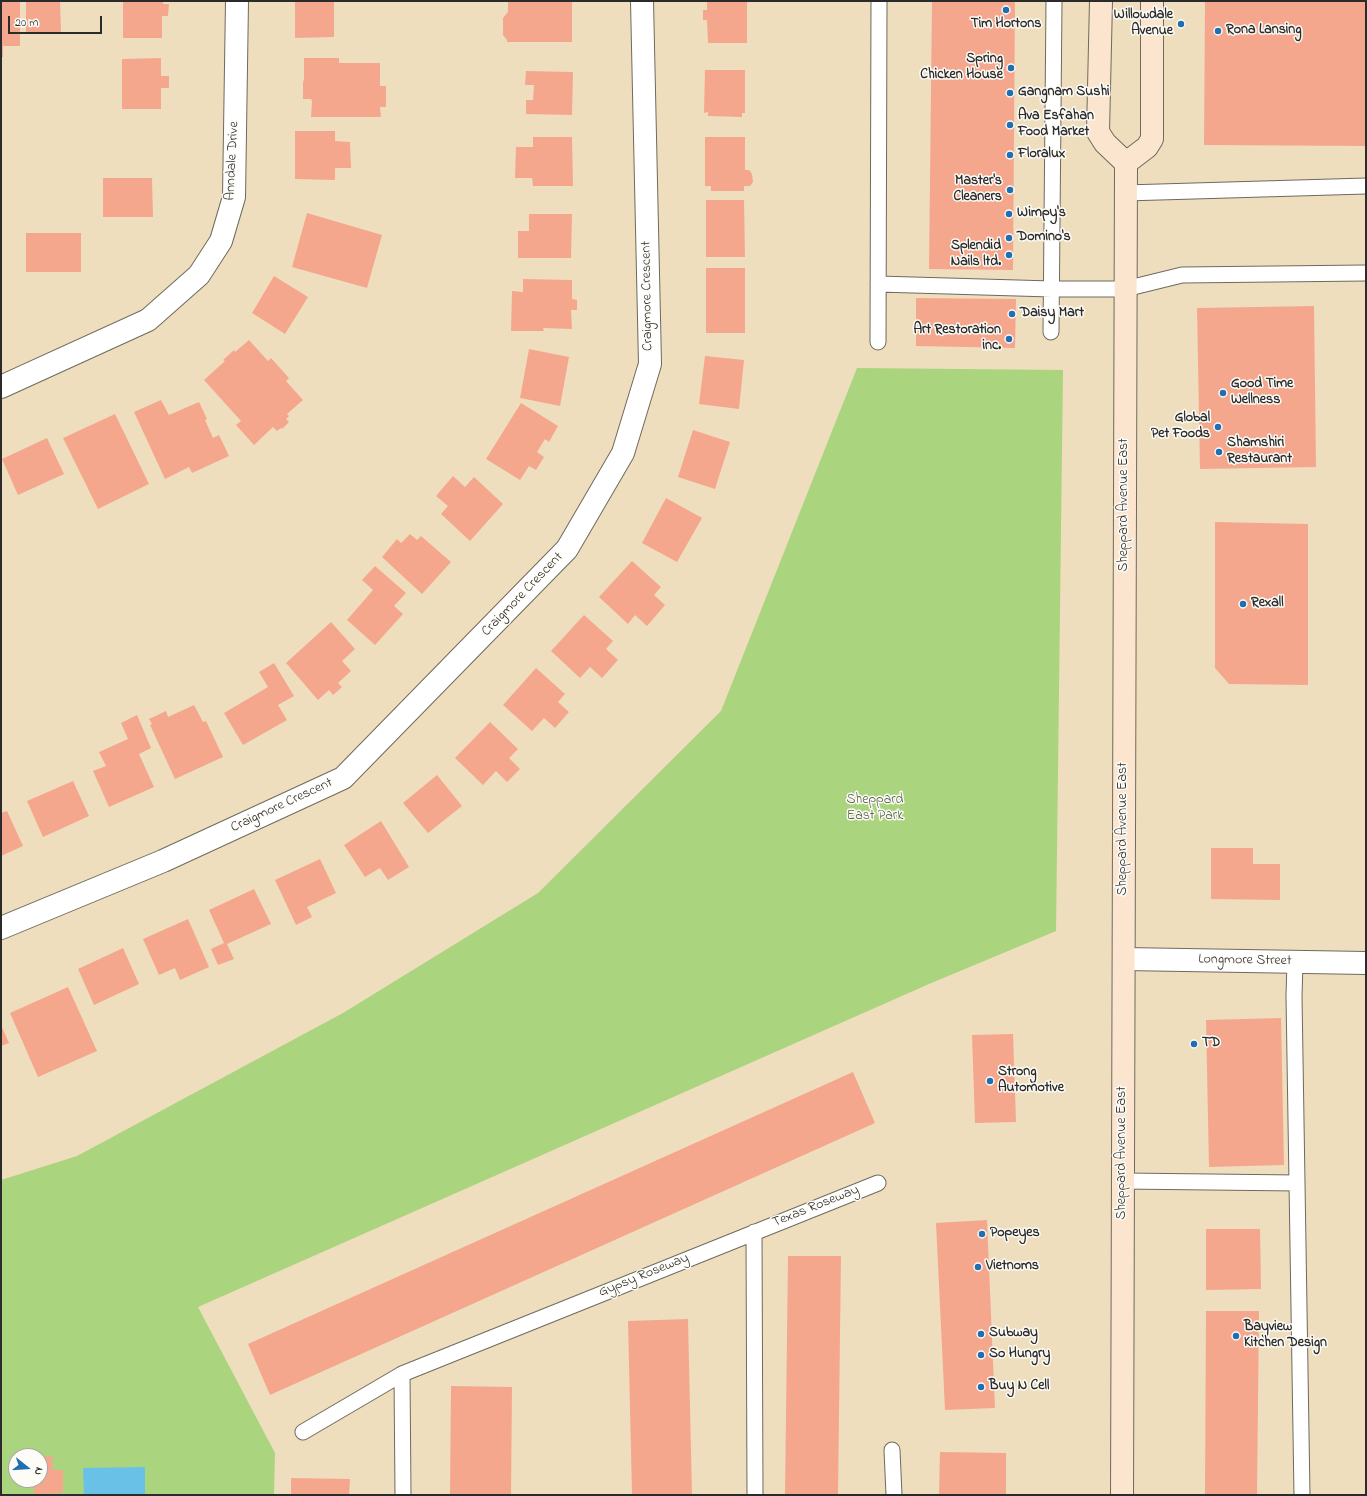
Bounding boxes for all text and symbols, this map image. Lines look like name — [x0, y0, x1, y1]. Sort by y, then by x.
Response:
marker: Tim Hortons — [1001, 5, 1011, 15]
scale bar — [10, 8, 104, 34]
place label: Willowdale Avenue — [1114, 8, 1173, 40]
text: 20 m — [15, 14, 38, 32]
place label: Tim Hortons — [971, 17, 1041, 33]
marker: Willowdale Avenue — [1176, 19, 1186, 29]
place label: Rona Lansing — [1226, 23, 1301, 39]
marker: Rona Lansing — [1213, 26, 1223, 36]
place label: Spring Chicken House — [920, 52, 1003, 84]
marker: Spring Chicken House — [1006, 63, 1016, 73]
place label: Gangnam Sushi — [1018, 85, 1110, 101]
marker: Gangnam Sushi — [1005, 88, 1015, 98]
place label: Ava Esfahan Food Market — [1018, 109, 1094, 142]
marker: Ava Esfahan Food Market — [1005, 120, 1015, 130]
street label: Anndale Drive — [223, 121, 243, 201]
place label: Floralux — [1018, 147, 1065, 163]
marker: Floralux — [1005, 150, 1015, 160]
place label: Master's Cleaners — [953, 174, 1002, 206]
marker: Master's Cleaners — [1005, 185, 1015, 195]
place label: Wimpy's — [1017, 206, 1066, 222]
marker: Wimpy's — [1004, 209, 1014, 219]
place label: Domino's — [1017, 230, 1071, 246]
marker: Domino's — [1004, 233, 1014, 243]
place label: Splendid Nails ltd. — [951, 239, 1001, 272]
street label: Craigmore Crescent — [639, 241, 657, 351]
marker: Splendid Nails ltd. — [1004, 250, 1014, 260]
place label: Daisy Mart — [1020, 306, 1084, 322]
marker: Daisy Mart — [1007, 309, 1017, 319]
place label: Art Restoration inc. — [913, 323, 1001, 356]
marker: Art Restoration inc. — [1004, 334, 1014, 344]
place label: Good Time Wellness — [1231, 377, 1293, 410]
marker: Good Time Wellness — [1218, 388, 1228, 398]
place label: Global Pet Foods — [1151, 411, 1210, 444]
marker: Global Pet Foods — [1213, 422, 1223, 432]
place label: Shamshiri Restaurant — [1227, 436, 1292, 468]
street label: Sheppard Avenue East — [1117, 438, 1133, 572]
marker: Shamshiri Restaurant — [1214, 447, 1224, 457]
street label: Craigmore Crescent — [479, 550, 567, 640]
place label: Rexall — [1251, 596, 1284, 612]
marker: Rexall — [1238, 599, 1248, 609]
street label: Sheppard Avenue East — [1116, 762, 1132, 896]
street label: Craigmore Crescent — [229, 775, 335, 837]
park label: Sheppard East Park — [847, 793, 903, 826]
street label: Longmore Street — [1198, 952, 1292, 970]
place label: TD — [1202, 1036, 1220, 1052]
marker: TD — [1189, 1039, 1199, 1049]
place label: Strong Automotive — [998, 1065, 1064, 1098]
marker: Strong Automotive — [985, 1076, 995, 1086]
street label: Sheppard Avenue East — [1115, 1086, 1131, 1220]
street label: Texas Roseway — [770, 1182, 862, 1232]
place label: Popeyes — [990, 1226, 1040, 1242]
marker: Popeyes — [977, 1229, 987, 1239]
street label: Gypsy Roseway — [597, 1250, 691, 1302]
place label: Vietnoms — [986, 1259, 1039, 1275]
marker: Vietnoms — [973, 1262, 983, 1272]
place label: Bayview Kitchen Design — [1244, 1320, 1327, 1352]
place label: Subway — [989, 1326, 1038, 1342]
marker: Subway — [976, 1329, 986, 1339]
marker: Bayview Kitchen Design — [1231, 1331, 1241, 1341]
place label: So Hungry — [989, 1347, 1050, 1363]
marker: So Hungry — [976, 1350, 986, 1360]
place label: Buy N Cell — [989, 1379, 1049, 1395]
marker: Buy N Cell — [976, 1382, 986, 1392]
north arrow — [8, 1448, 48, 1488]
text: N — [30, 1465, 47, 1477]

